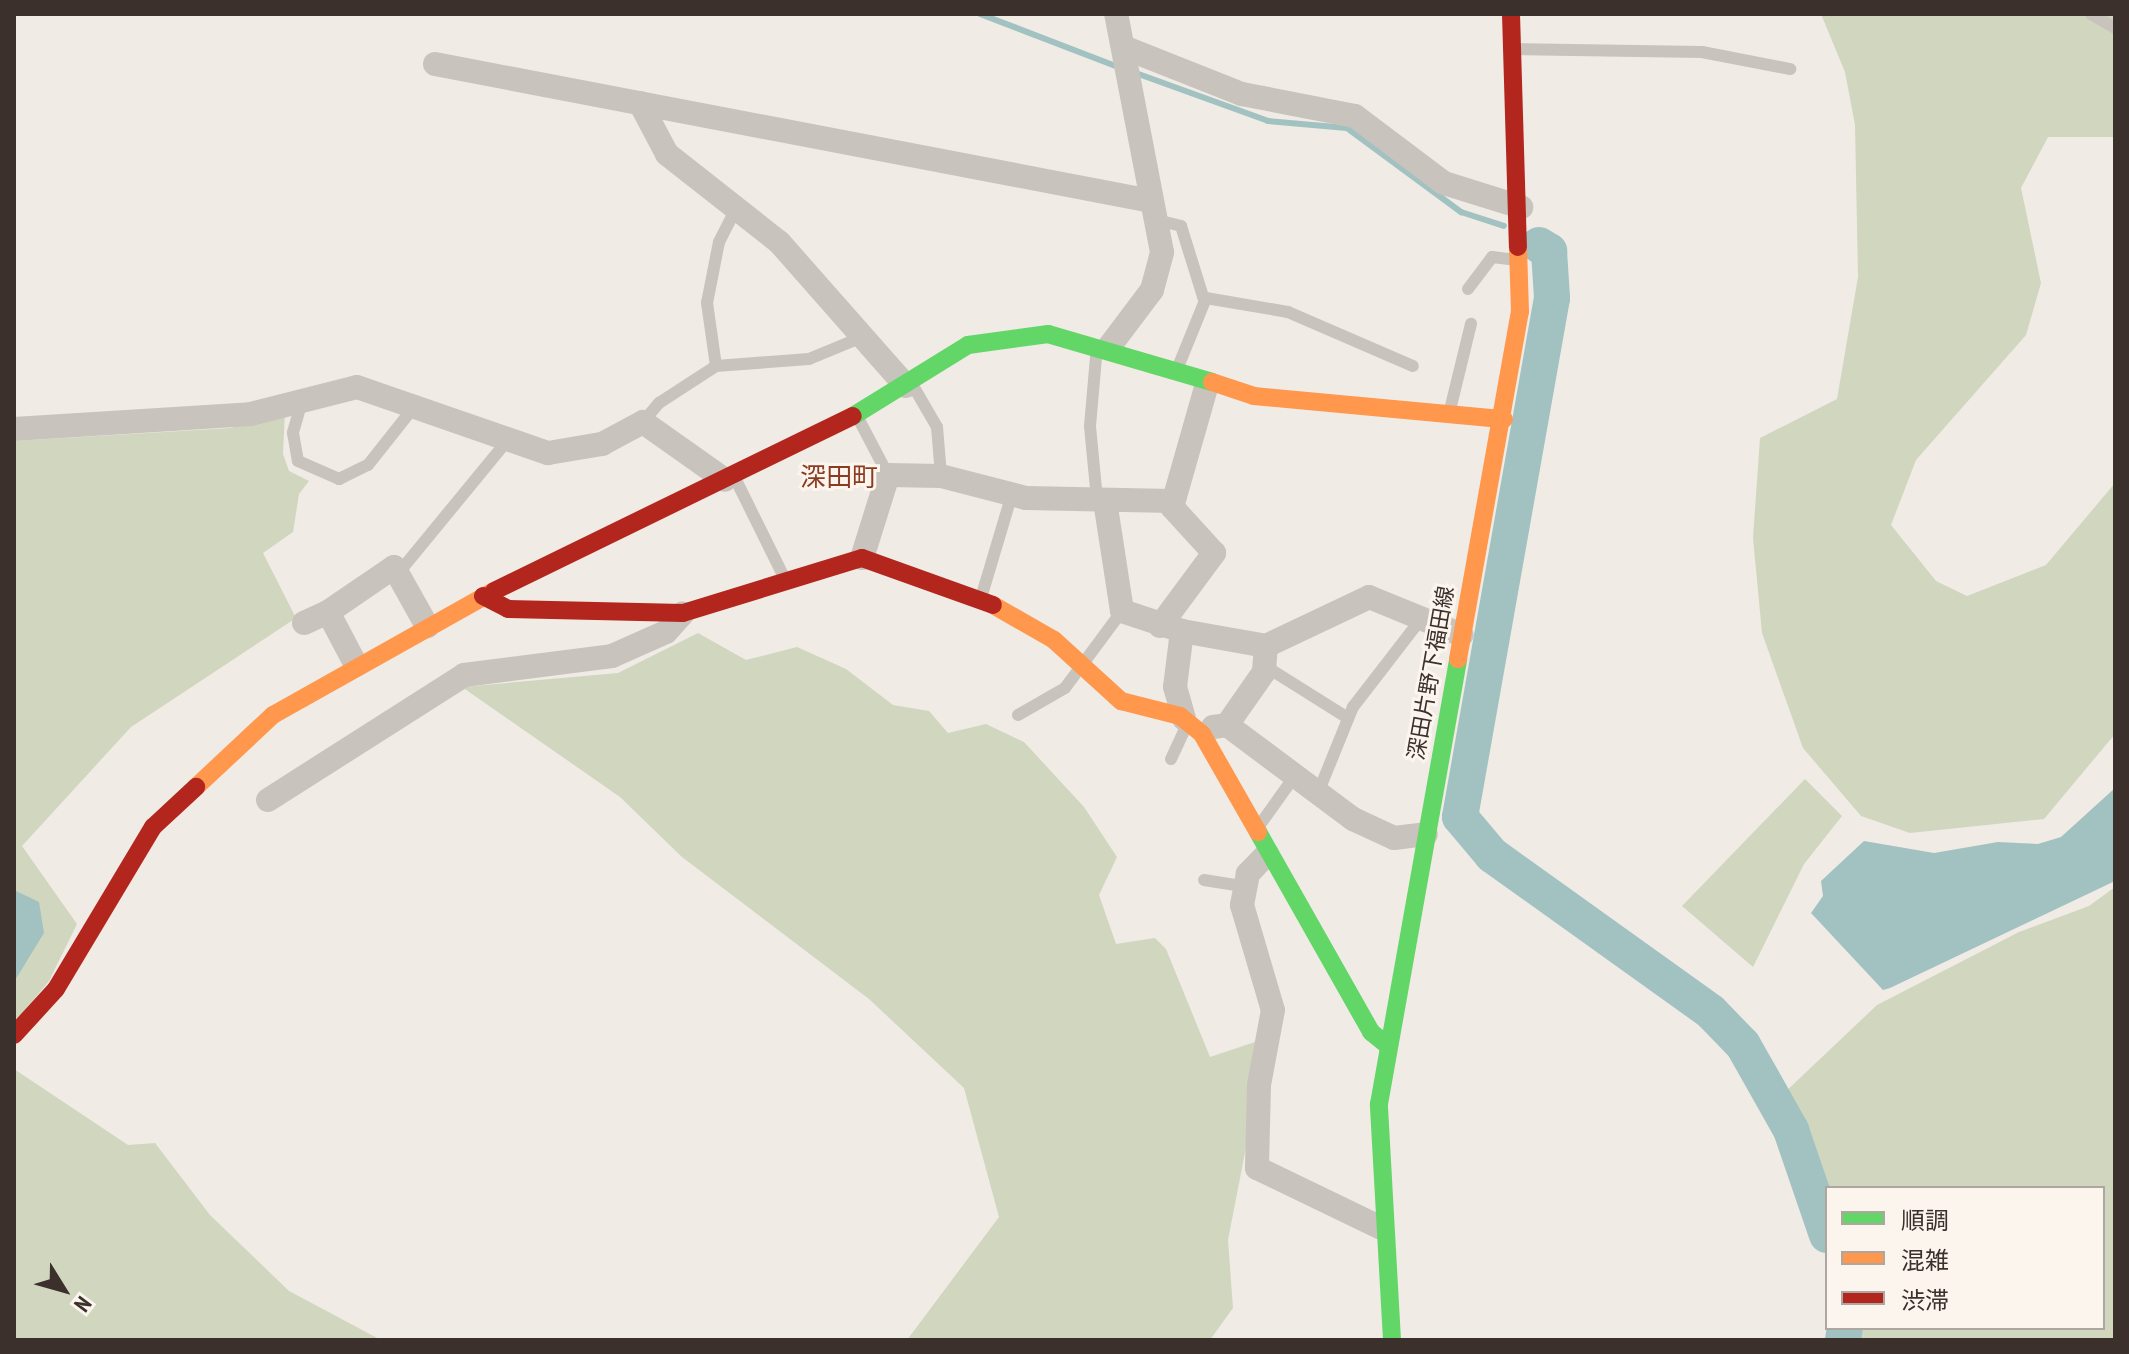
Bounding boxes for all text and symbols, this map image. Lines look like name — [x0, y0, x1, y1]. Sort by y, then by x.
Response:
district label: 深田町 — [800, 461, 878, 493]
street label: 深田片野下福田線 — [1403, 584, 1459, 762]
legend — [1825, 1186, 2105, 1330]
text: 順調 — [1901, 1205, 1949, 1236]
text: 混雑 — [1901, 1245, 1949, 1276]
north arrow — [24, 1250, 104, 1330]
text: 渋滞 — [1901, 1285, 1949, 1316]
text: N — [68, 1291, 98, 1318]

